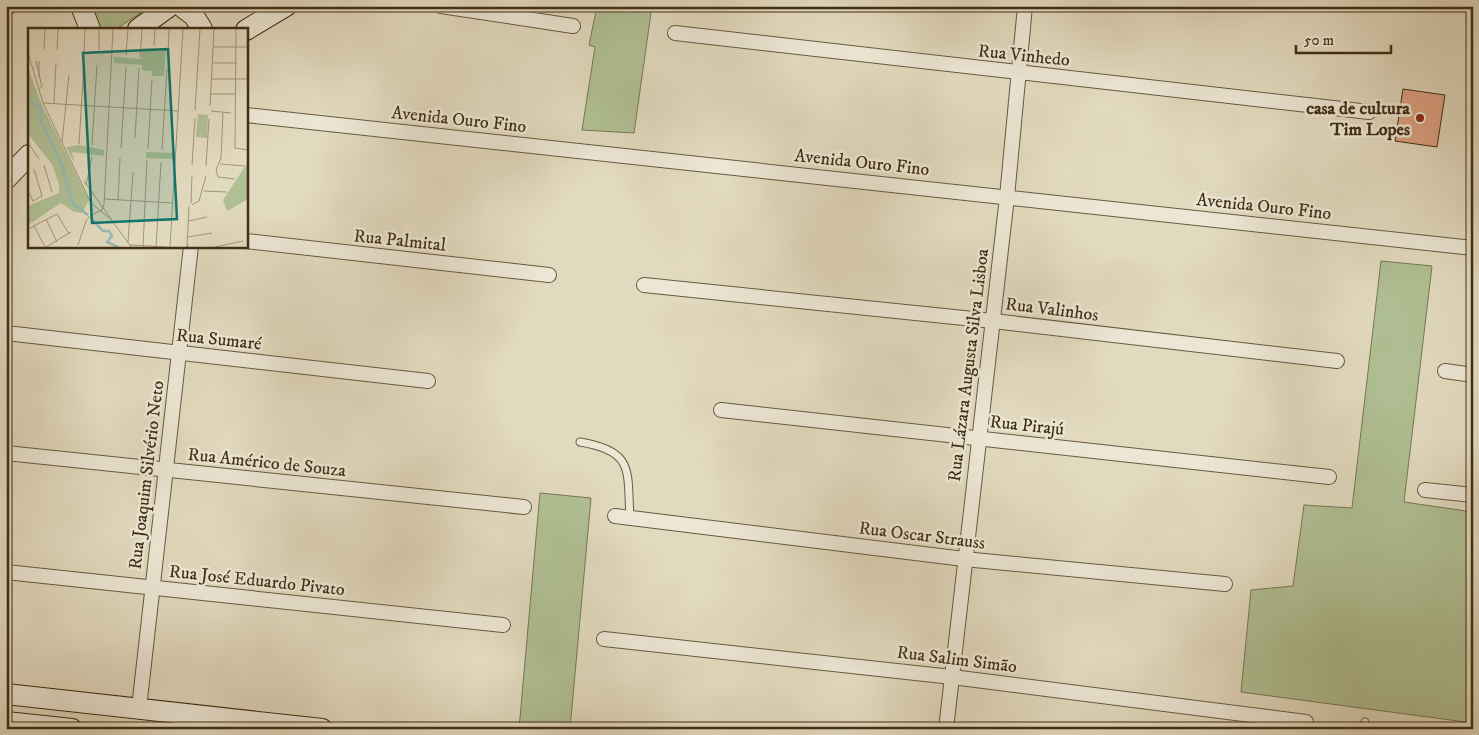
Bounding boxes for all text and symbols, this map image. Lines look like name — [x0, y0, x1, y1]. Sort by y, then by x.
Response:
scale bar — [1296, 22, 1392, 54]
inset map — [28, 28, 248, 248]
text: 50 m — [1304, 31, 1334, 50]
street label: Rua Vinhedo — [977, 40, 1071, 72]
place label: casa de cultura Tim Lopes — [1306, 98, 1410, 141]
street label: Avenida Ouro Fino — [390, 102, 528, 138]
marker: casa de cultura Tim Lopes — [1414, 112, 1426, 124]
street label: Avenida Ouro Fino — [793, 145, 931, 181]
street label: Avenida Ouro Fino — [1195, 189, 1333, 225]
street label: Rua Palmital — [353, 225, 448, 257]
street label: Rua Lázara Augusta Silva Lisboa — [944, 247, 994, 483]
street label: Rua Valinhos — [1004, 293, 1100, 327]
street label: Rua Sumaré — [175, 325, 263, 355]
street label: Rua Joaquim Silvério Neto — [124, 379, 170, 571]
street label: Rua Pirajú — [989, 411, 1065, 441]
street label: Rua Américo de Souza — [187, 444, 347, 482]
street label: Rua Oscar Strauss — [857, 517, 986, 555]
street label: Rua José Eduardo Pivato — [168, 561, 346, 601]
street label: Rua Salim Simão — [896, 642, 1018, 678]

